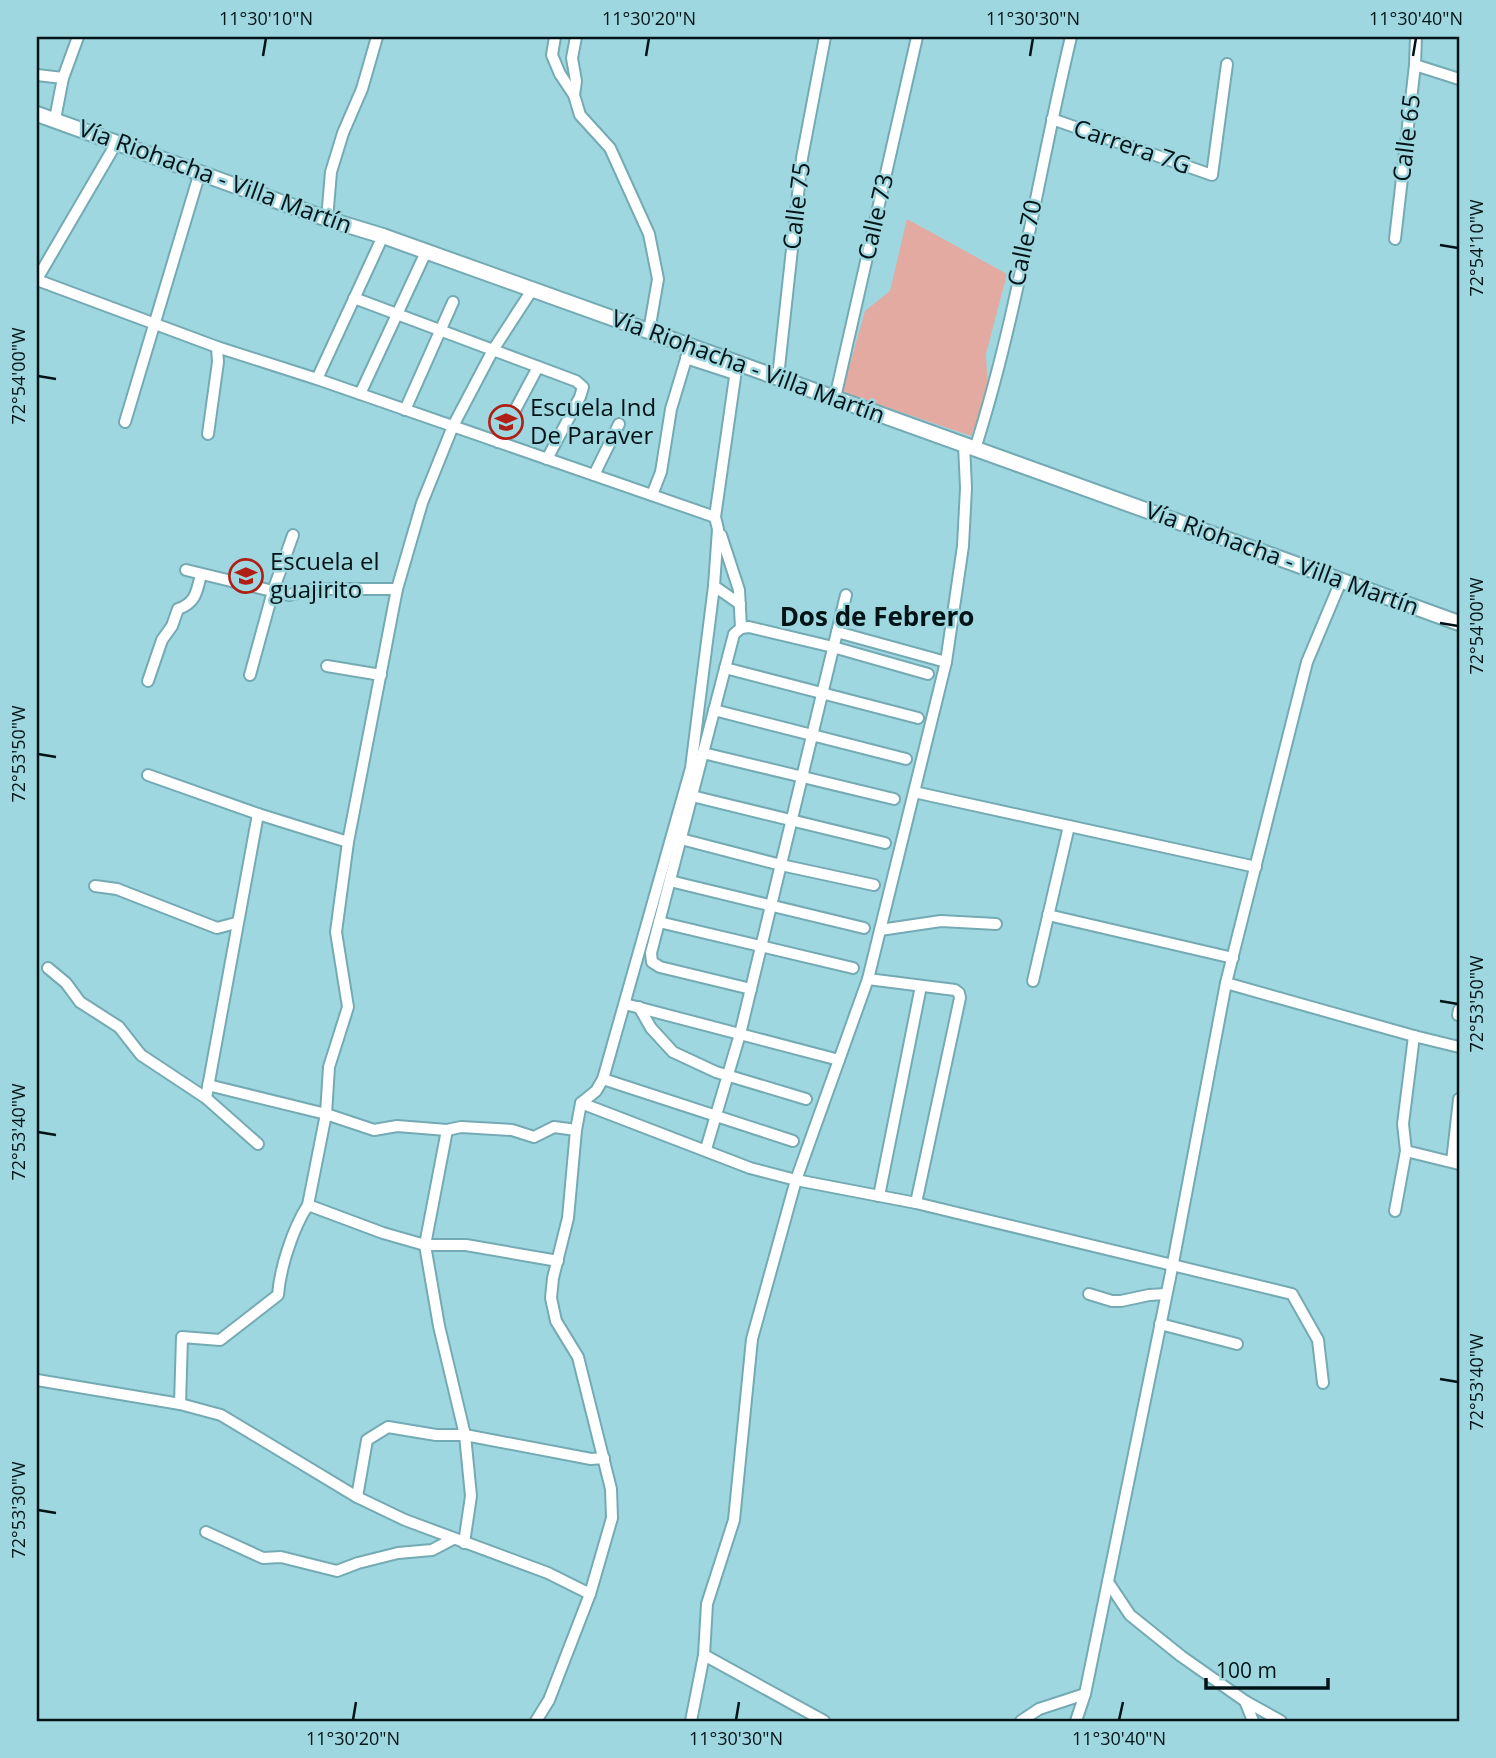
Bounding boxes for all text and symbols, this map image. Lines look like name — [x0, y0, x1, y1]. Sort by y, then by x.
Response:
text: 11°30'10"N — [219, 6, 313, 30]
text: 11°30'20"N — [602, 6, 696, 30]
text: 11°30'30"N — [986, 6, 1080, 30]
text: 11°30'40"N — [1369, 6, 1463, 30]
street label: Calle 65 — [1384, 92, 1427, 183]
street label: Carrera 7G — [1069, 110, 1196, 181]
street label: Vía Riohacha - Villa Martín — [74, 111, 357, 241]
street label: Calle 75 — [774, 160, 817, 251]
street label: Calle 73 — [849, 170, 900, 263]
street label: Calle 70 — [998, 196, 1049, 289]
text: 72°54'10"W — [1464, 199, 1488, 297]
street label: Vía Riohacha - Villa Martín — [607, 301, 890, 431]
text: 72°54'00"W — [6, 327, 30, 425]
place label: Escuela Ind De Paraver — [530, 390, 656, 451]
school or university icon: Escuela Ind De Paraver — [487, 403, 525, 441]
street label: Vía Riohacha - Villa Martín — [1141, 493, 1424, 623]
place label: Escuela el guajirito — [270, 544, 380, 605]
school or university icon: Escuela el guajirito — [227, 557, 265, 595]
text: 72°54'00"W — [1464, 577, 1488, 675]
district label: Dos de Febrero — [780, 598, 974, 634]
text: 72°53'50"W — [6, 705, 30, 803]
text: 72°53'50"W — [1464, 955, 1488, 1053]
text: 72°53'40"W — [6, 1083, 30, 1181]
text: 72°53'40"W — [1464, 1333, 1488, 1431]
text: 72°53'30"W — [6, 1461, 30, 1559]
scale bar — [1206, 1646, 1328, 1690]
text: 100 m — [1216, 1656, 1277, 1684]
text: 11°30'20"N — [306, 1726, 400, 1750]
text: 11°30'30"N — [689, 1726, 783, 1750]
text: 11°30'40"N — [1072, 1726, 1166, 1750]

